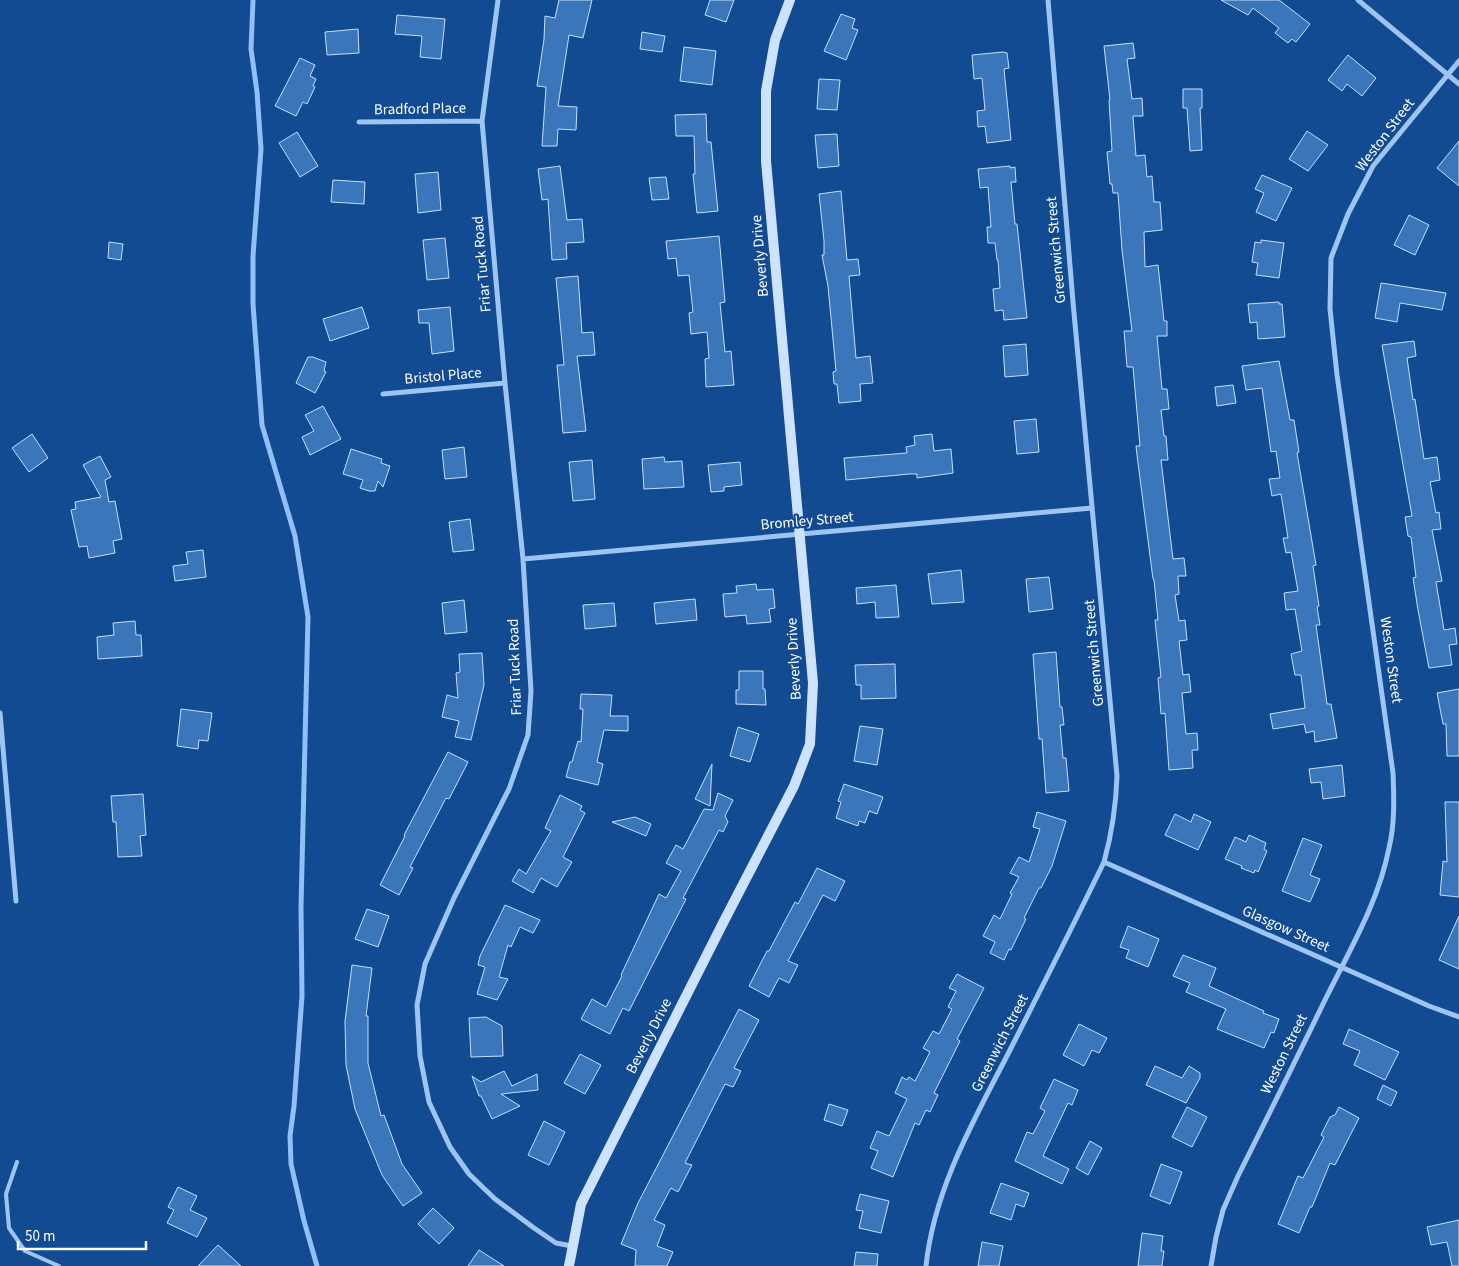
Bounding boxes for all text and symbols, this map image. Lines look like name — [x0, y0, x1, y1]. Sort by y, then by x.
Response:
street label: Weston Street — [1350, 94, 1420, 176]
street label: Bradford Place — [374, 98, 466, 120]
street label: Greenwich Street — [1041, 196, 1071, 304]
street label: Beverly Drive — [746, 214, 774, 298]
street label: Friar Tuck Road — [467, 215, 497, 313]
street label: Bristol Place — [404, 362, 482, 390]
street label: Bromley Street — [760, 506, 854, 536]
street label: Greenwich Street — [1079, 599, 1109, 707]
street label: Weston Street — [1375, 615, 1407, 705]
street label: Beverly Drive — [781, 617, 807, 701]
street label: Friar Tuck Road — [503, 618, 527, 716]
street label: Glasgow Street — [1239, 900, 1333, 958]
street label: Greenwich Street — [966, 990, 1034, 1096]
street label: Beverly Drive — [621, 995, 677, 1077]
street label: Weston Street — [1255, 1010, 1313, 1098]
scale bar — [18, 1218, 145, 1250]
text: 50 m — [25, 1226, 55, 1247]

